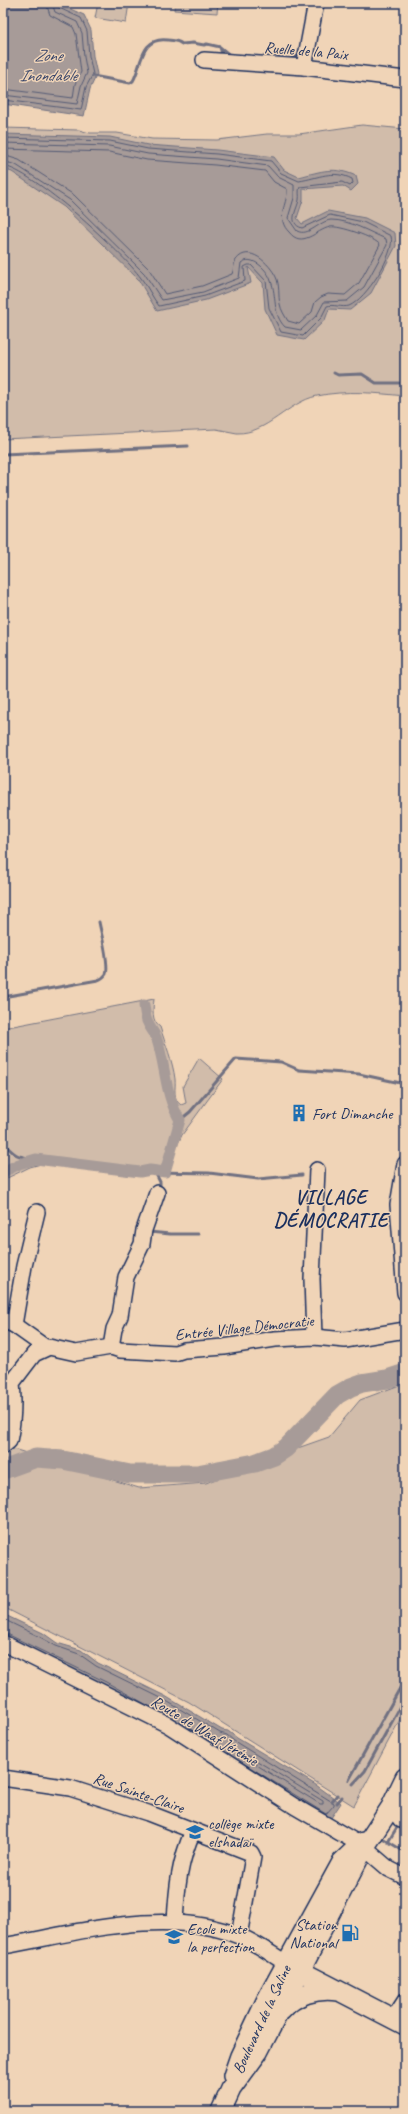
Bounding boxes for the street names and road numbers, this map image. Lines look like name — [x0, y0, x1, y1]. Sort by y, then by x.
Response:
street label: Ruelle de la Paix — [263, 37, 350, 65]
street label: Entrée Village Démocratie — [174, 1311, 316, 1345]
street label: Route de Waaf Jérémie — [147, 1691, 263, 1772]
street label: Rue Sainte-Claire — [91, 1768, 188, 1818]
street label: Boulevard de la Saline — [228, 1960, 296, 2077]

